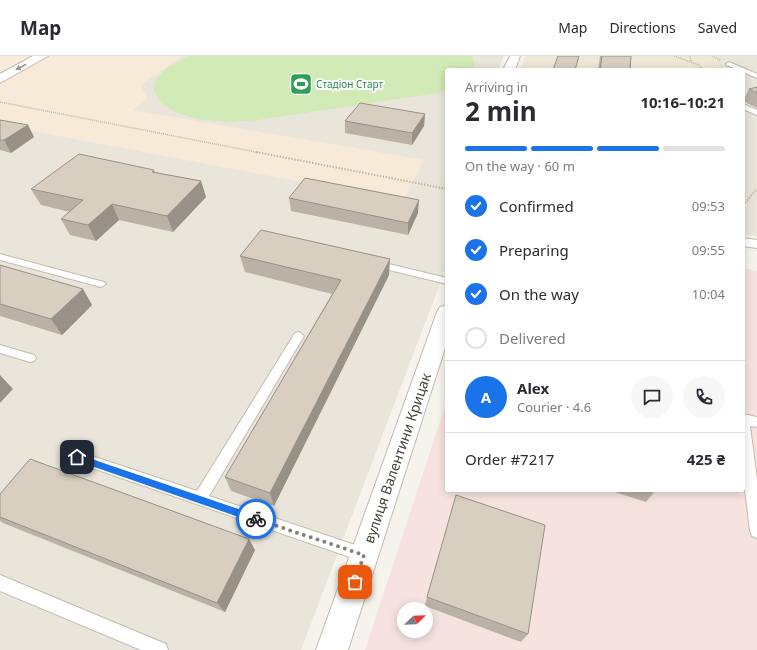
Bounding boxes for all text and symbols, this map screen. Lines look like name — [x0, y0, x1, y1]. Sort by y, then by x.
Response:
text: Map — [20, 15, 61, 41]
text: Map — [558, 18, 587, 37]
text: Directions — [609, 18, 676, 37]
text: Saved — [698, 18, 737, 37]
one-way arrow — [15, 64, 27, 71]
sports icon: Стадіон Старт — [288, 71, 314, 97]
place label: Стадіон Старт — [316, 77, 384, 91]
text: Arriving in — [465, 78, 528, 96]
text: 10:16–10:21 — [640, 92, 725, 112]
text: 2 min — [465, 93, 537, 129]
text: On the way · 60 m — [465, 157, 575, 175]
icon: check — [465, 195, 487, 217]
text: Confirmed — [499, 196, 574, 216]
text: 09:53 — [692, 197, 725, 215]
icon: check — [465, 239, 487, 261]
text: Preparing — [499, 240, 569, 260]
text: 09:55 — [692, 241, 725, 259]
icon: check — [465, 283, 487, 305]
text: On the way — [499, 284, 579, 304]
text: 10:04 — [692, 285, 725, 303]
text: Delivered — [499, 328, 566, 348]
street label: вулиця Валентини Крицак — [359, 370, 435, 546]
button: chat — [631, 376, 673, 418]
button: phone — [683, 376, 725, 418]
text: Alex — [517, 378, 549, 398]
text: A — [481, 387, 491, 407]
text: Courier · 4.6 — [517, 398, 591, 416]
pin — [60, 440, 94, 474]
icon: home — [66, 446, 88, 468]
text: Order #7217 — [465, 449, 554, 469]
text: 425 ₴ — [687, 449, 725, 469]
courier — [236, 499, 276, 539]
icon: bike — [245, 508, 267, 530]
pin — [338, 565, 372, 599]
icon: bag — [344, 571, 366, 593]
north arrow — [397, 602, 433, 638]
map controls — [397, 602, 433, 638]

